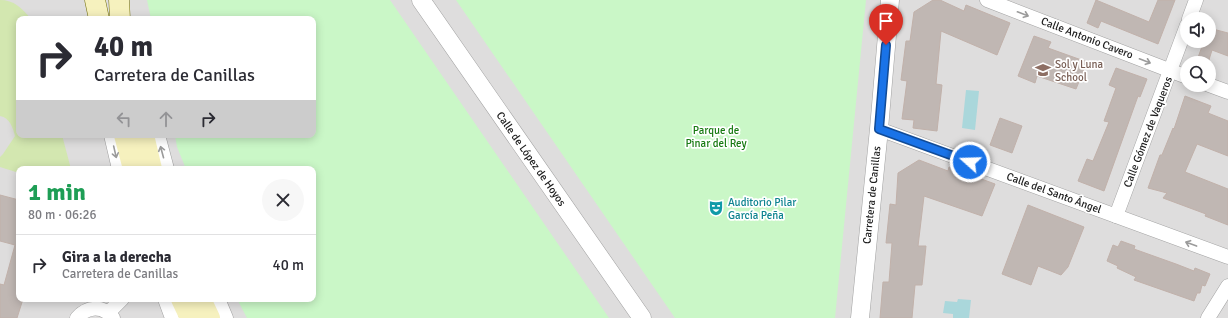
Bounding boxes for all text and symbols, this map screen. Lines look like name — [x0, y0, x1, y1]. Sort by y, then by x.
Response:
pin — [869, 4, 903, 45]
icon: arrive — [875, 10, 897, 32]
one-way arrow — [1017, 10, 1029, 18]
map controls — [1180, 12, 1216, 92]
button: sound — [1180, 12, 1216, 48]
street label: Calle Antonio Cavero — [1039, 14, 1135, 62]
text: 40 m — [94, 30, 153, 64]
icon: right — [28, 32, 80, 84]
button: search — [1180, 56, 1216, 92]
one-way arrow — [1138, 57, 1150, 65]
place label: Sol y Luna School — [1055, 58, 1104, 84]
school or university icon: Sol y Luna School — [1034, 61, 1052, 79]
text: Carretera de Canillas — [94, 64, 255, 86]
street label: Calle Gómez de Vaqueros — [1121, 75, 1175, 189]
icon: left — [113, 108, 135, 130]
icon: ahead — [155, 108, 177, 130]
icon: right — [197, 108, 219, 130]
street label: Calle de López de Hoyos — [494, 109, 569, 209]
park label: Parque de Pinar del Rey — [685, 124, 747, 150]
position arrow — [949, 141, 991, 183]
one-way arrow — [111, 145, 119, 158]
street label: Carretera de Canillas — [860, 145, 884, 245]
one-way arrow — [158, 146, 166, 159]
street label: Calle del Santo Ángel — [1005, 169, 1104, 216]
text: 1 min — [28, 177, 86, 207]
button: close — [262, 179, 304, 221]
place label: Auditorio Pilar García Peña — [728, 196, 796, 222]
theatre icon: Auditorio Pilar García Peña — [707, 199, 725, 217]
text: 80 m · 06:26 — [28, 207, 97, 223]
one-way arrow — [1186, 239, 1198, 247]
text: Gira a la derecha — [62, 248, 172, 266]
icon: right — [28, 254, 50, 276]
text: 40 m — [273, 256, 304, 274]
text: Carretera de Canillas — [62, 266, 178, 282]

